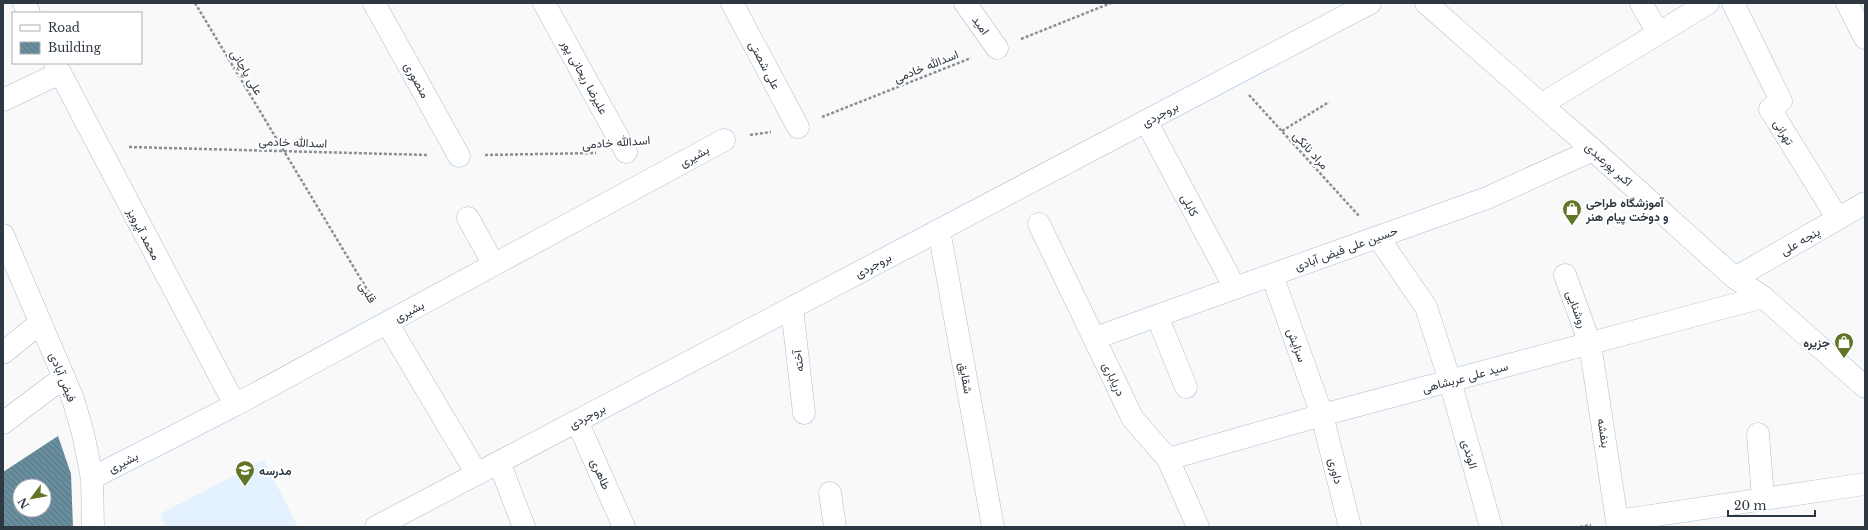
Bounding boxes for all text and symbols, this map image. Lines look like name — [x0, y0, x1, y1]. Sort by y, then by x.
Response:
legend — [12, 12, 142, 64]
street label: امید — [969, 13, 993, 37]
text: Road — [48, 20, 80, 35]
street label: علیرضا ریحانی پور — [557, 36, 612, 117]
street label: علی شصتی — [745, 38, 784, 92]
text: Building — [48, 40, 102, 55]
street label: علی پاچانی — [227, 46, 266, 98]
street label: اسدالله خادمی — [891, 46, 961, 87]
street label: منصوری — [400, 59, 433, 101]
street label: بروجردی — [1139, 98, 1181, 131]
street label: تهرانی — [1770, 116, 1798, 148]
street label: مراد نانکی — [1289, 128, 1332, 173]
street label: اسدالله خادمی — [581, 132, 651, 153]
street label: اسدالله خادمی — [258, 133, 328, 152]
street label: اکبر پورعبدی — [1582, 139, 1636, 190]
street label: بشیری — [677, 142, 712, 171]
street label: کابلی — [1177, 191, 1202, 219]
place label: آموزشگاه طراحی و دوخت پیام هنر — [1585, 195, 1669, 225]
shop icon: آموزشگاه طراحی و دوخت پیام هنر — [1561, 198, 1583, 226]
street label: محمد آپرویز — [123, 205, 164, 263]
street label: حسین علی فیض آبادی — [1292, 222, 1400, 275]
street label: پنجه علی — [1777, 224, 1823, 259]
street label: بروجردی — [852, 249, 894, 282]
street label: قلبی — [355, 279, 380, 306]
street label: روشنایی — [1562, 288, 1591, 330]
street label: بشیری — [392, 297, 427, 326]
street label: سزایش — [1283, 326, 1310, 364]
shop icon: جزیره — [1833, 331, 1855, 359]
place label: جزیره — [1803, 335, 1830, 351]
street label: آخته — [789, 348, 807, 373]
street label: فیض آبادی — [45, 350, 80, 404]
street label: سید علی عربشاهی — [1420, 358, 1510, 397]
street label: دریاباری — [1098, 360, 1129, 399]
street label: شقایق — [955, 361, 976, 395]
street label: بروجردی — [566, 400, 608, 433]
street label: بنفشه — [1594, 417, 1614, 449]
street label: الوندی — [1458, 438, 1481, 471]
street label: بشیری — [106, 448, 141, 477]
street label: طاهری — [587, 456, 615, 492]
street label: داوری — [1325, 456, 1347, 486]
school or university icon: مدرسه — [234, 459, 256, 487]
place label: مدرسه — [259, 463, 292, 479]
north arrow — [12, 478, 52, 518]
scale bar — [1728, 492, 1815, 518]
text: N — [14, 495, 32, 511]
text: 20 m — [1734, 498, 1766, 513]

